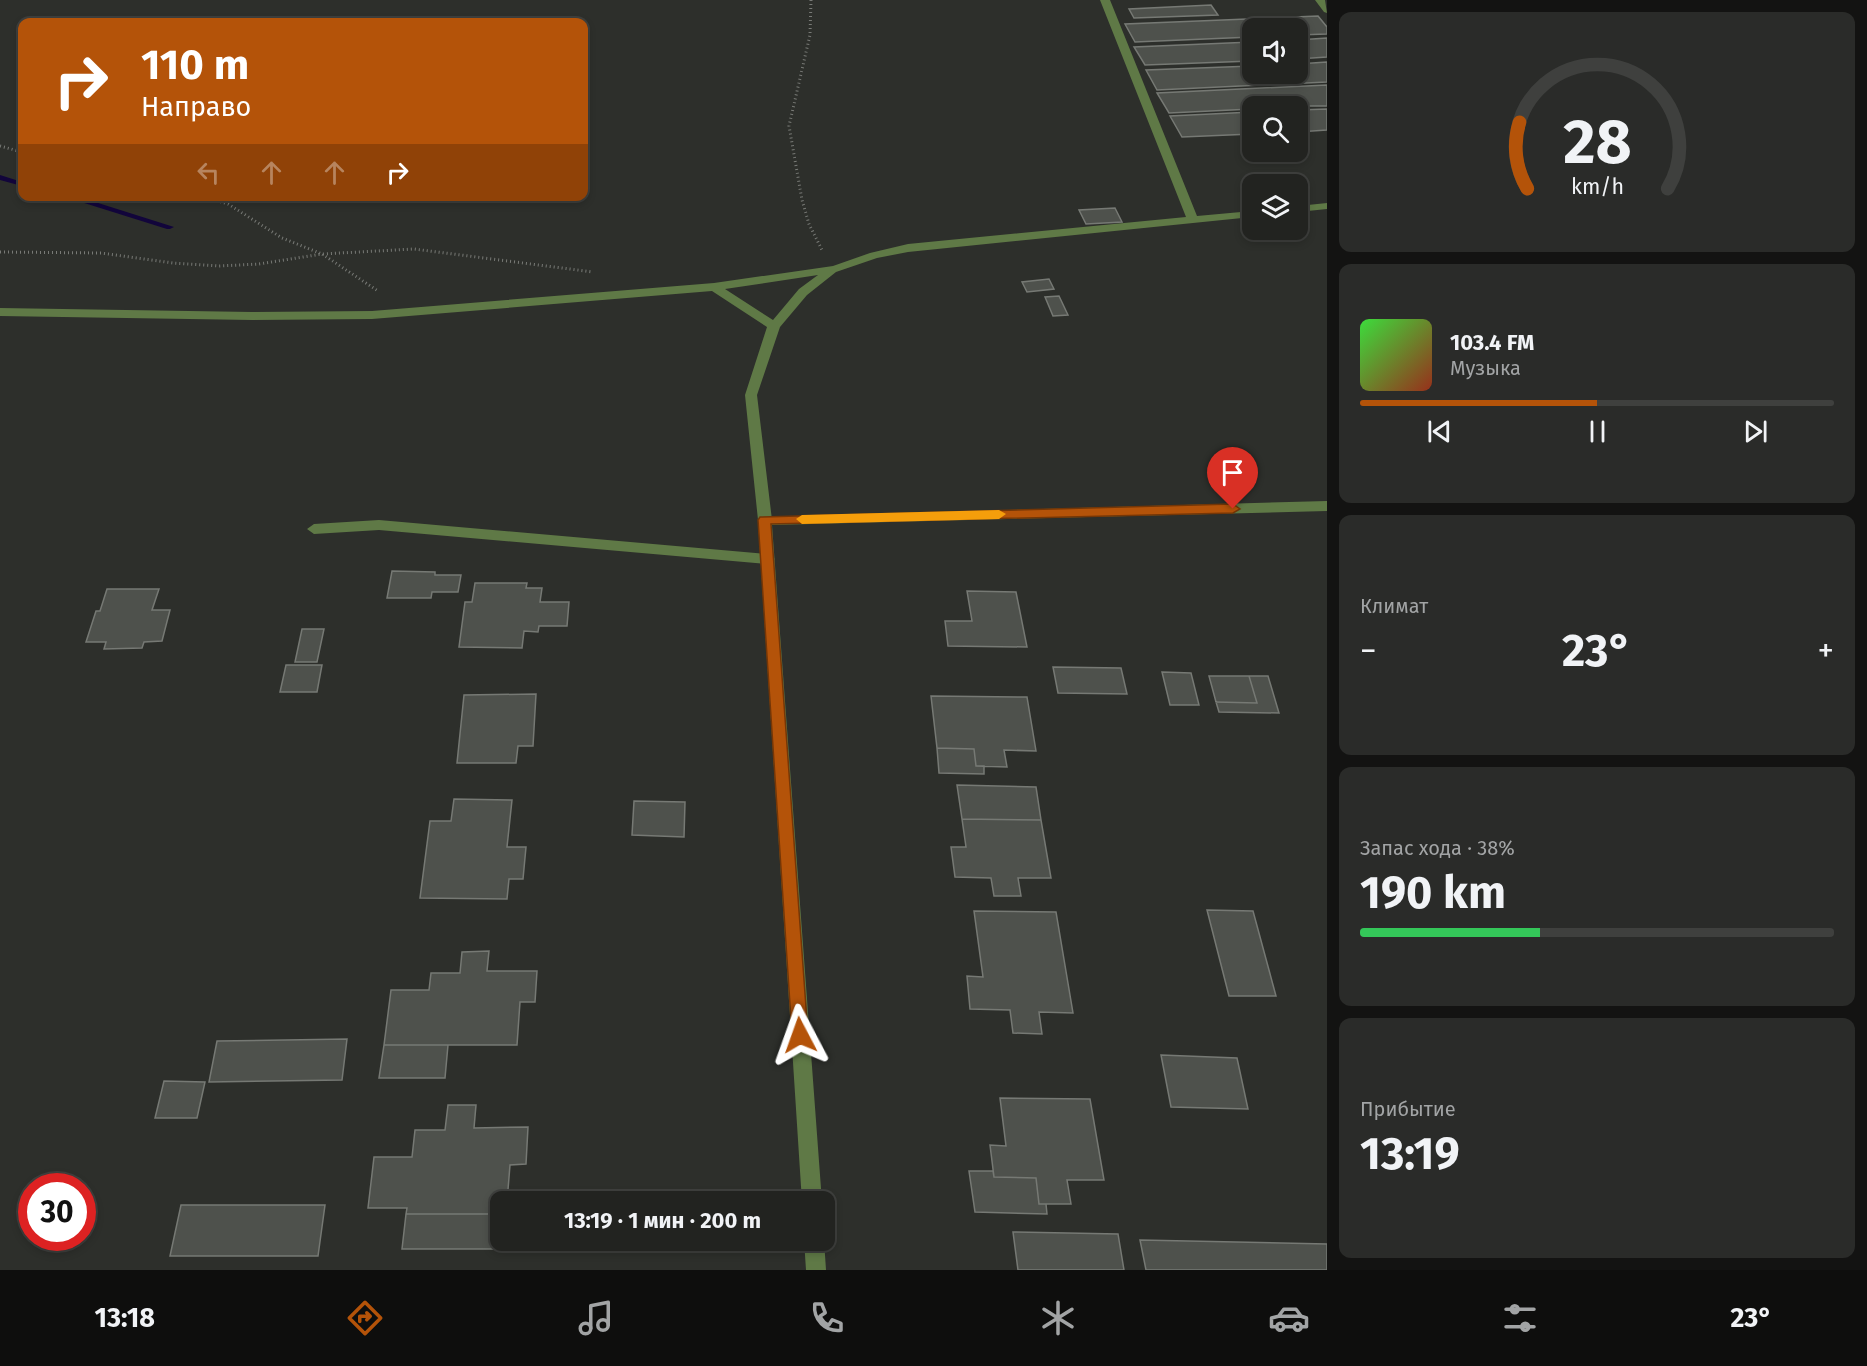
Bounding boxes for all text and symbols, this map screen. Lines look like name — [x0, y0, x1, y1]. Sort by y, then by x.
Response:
map controls — [1242, 18, 1308, 240]
button: sound — [1242, 18, 1308, 84]
text: 110 m — [141, 40, 249, 90]
icon: right — [42, 42, 120, 120]
text: Направо — [141, 91, 251, 123]
button: search — [1242, 96, 1308, 162]
text: 28 — [1563, 105, 1631, 180]
icon: left — [192, 156, 225, 189]
icon: ahead — [255, 156, 288, 189]
icon: ahead — [318, 156, 351, 189]
icon: right — [381, 156, 414, 189]
button: layers — [1242, 174, 1308, 240]
text: km/h — [1570, 174, 1624, 200]
text: 103.4 FM — [1450, 329, 1534, 356]
text: Музыка — [1450, 356, 1521, 380]
icon: previous — [1423, 415, 1456, 448]
icon: pause — [1581, 415, 1614, 448]
icon: next — [1739, 415, 1772, 448]
pin — [1207, 447, 1258, 509]
icon: arrive — [1216, 456, 1249, 489]
text: Климат — [1360, 594, 1428, 618]
text: 23° — [1562, 624, 1632, 678]
text: − — [1360, 631, 1377, 671]
text: + — [1818, 631, 1834, 671]
text: Запас хода · 38% — [1360, 836, 1515, 860]
text: 190 km — [1360, 866, 1506, 920]
position arrow — [768, 1003, 832, 1067]
text: Прибытие — [1360, 1097, 1456, 1121]
text: 13:19 — [1360, 1127, 1460, 1181]
speed limit sign: 30 — [18, 1173, 96, 1251]
text: 13:19 · 1 мин · 200 m — [564, 1207, 761, 1234]
icon: directions — [344, 1297, 386, 1339]
icon: music — [575, 1297, 617, 1339]
icon: phone — [806, 1297, 848, 1339]
icon: climate — [1037, 1297, 1079, 1339]
icon: car — [1268, 1297, 1310, 1339]
icon: filters — [1499, 1297, 1541, 1339]
text: 13:18 — [95, 1302, 155, 1334]
text: 23° — [1730, 1302, 1772, 1334]

